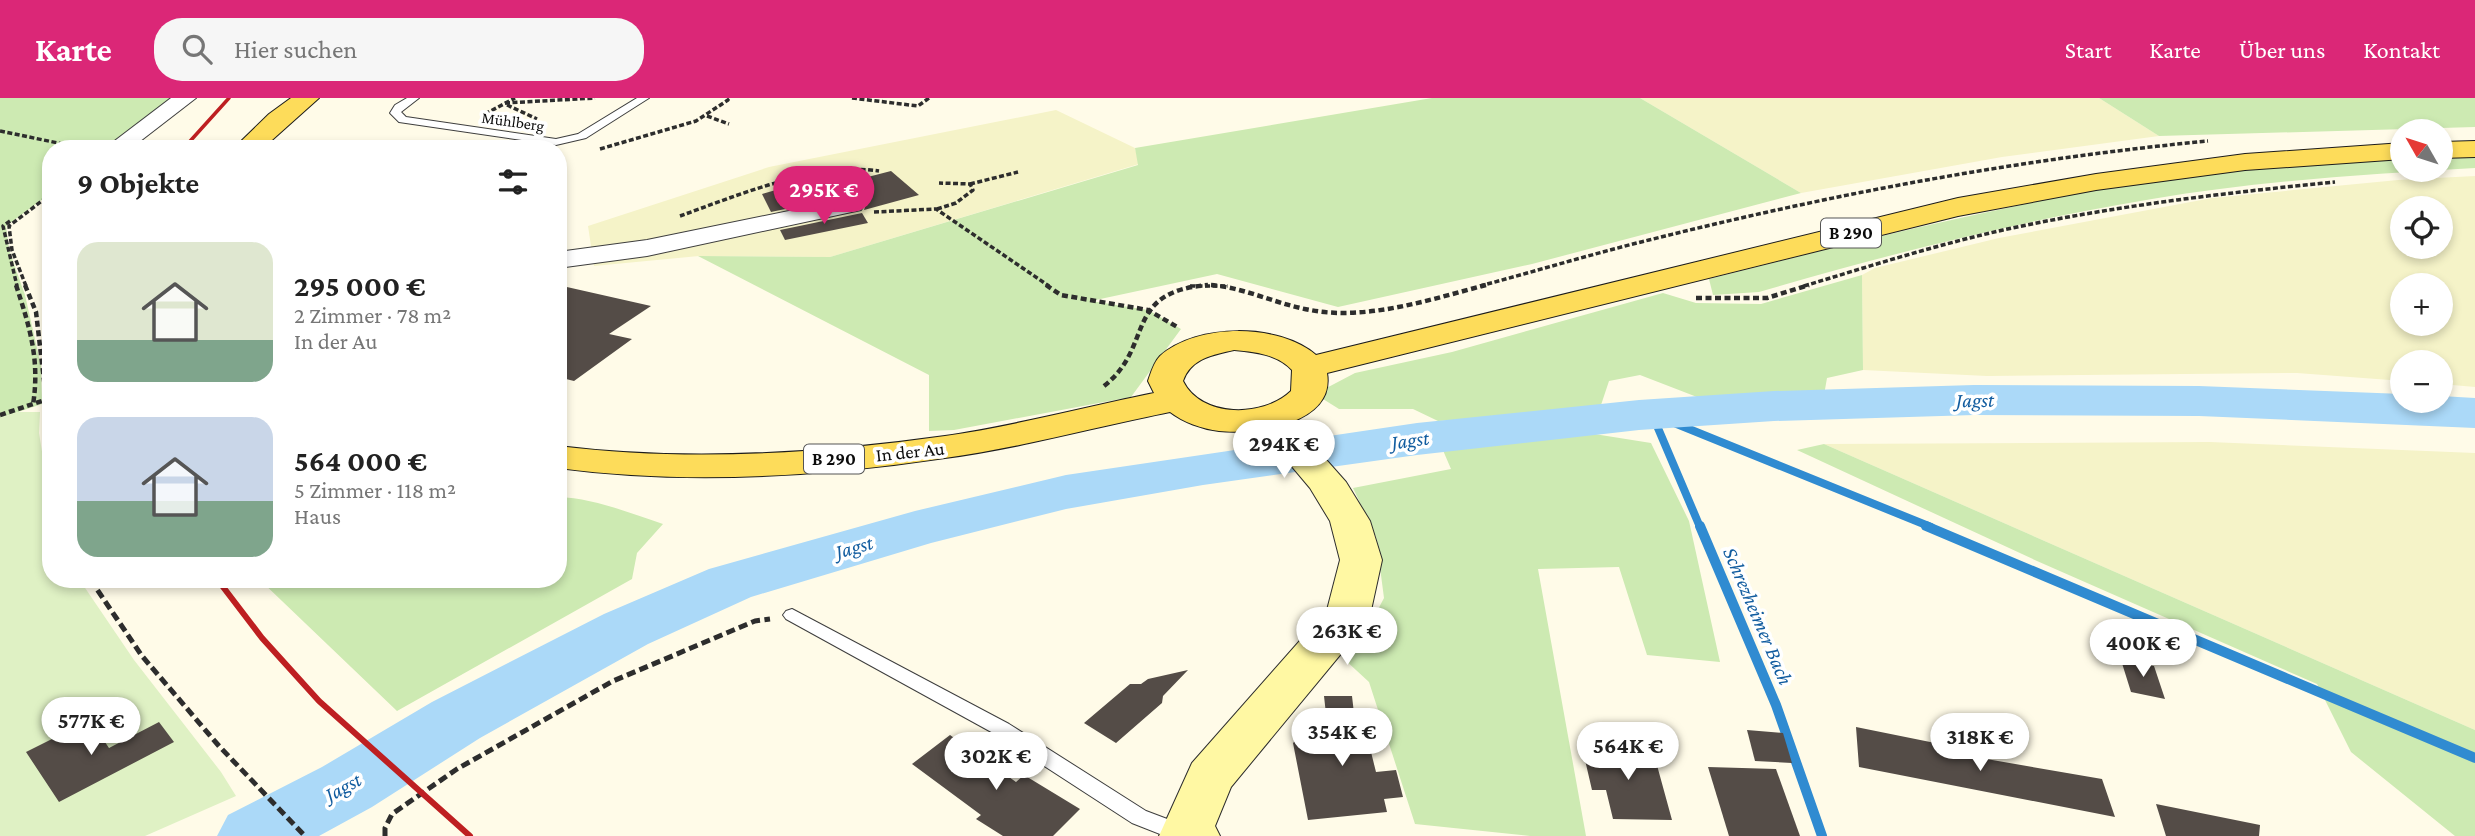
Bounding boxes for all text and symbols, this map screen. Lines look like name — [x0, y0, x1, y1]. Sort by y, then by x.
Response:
search box — [154, 18, 644, 81]
icon: search — [178, 30, 216, 68]
text: Karte — [35, 31, 112, 68]
text: Hier suchen — [234, 35, 357, 64]
text: Start — [2065, 36, 2111, 63]
text: Karte — [2149, 36, 2201, 63]
text: Über uns — [2239, 36, 2325, 63]
text: Kontakt — [2363, 36, 2440, 63]
street label: Mühlberg — [480, 109, 546, 135]
north arrow — [2390, 119, 2454, 182]
map controls — [2390, 119, 2453, 413]
icon: filters — [494, 163, 532, 201]
text: 9 Objekte — [77, 166, 199, 199]
pin: 295K € — [767, 166, 881, 226]
text: 295K € — [789, 176, 859, 202]
button: locate — [2390, 196, 2453, 259]
road number: B 290 — [1821, 218, 1881, 248]
text: 295 000 € — [294, 269, 426, 302]
icon: home — [133, 270, 217, 354]
button: + — [2390, 273, 2453, 336]
text: 2 Zimmer · 78 m² — [294, 302, 451, 328]
text: In der Au — [294, 328, 377, 354]
button: − — [2390, 350, 2453, 413]
water label: Jagst — [1952, 388, 1995, 412]
pin: 294K € — [1227, 420, 1341, 480]
water label: Jagst — [1386, 425, 1431, 455]
text: 294K € — [1249, 430, 1319, 456]
street label: In der Au — [875, 437, 945, 466]
text: 564 000 € — [294, 444, 427, 477]
road number: B 290 — [804, 444, 864, 474]
icon: home — [133, 445, 217, 529]
text: 5 Zimmer · 118 m² — [294, 477, 456, 503]
text: Haus — [294, 503, 341, 529]
water label: Jagst — [829, 530, 876, 565]
water label: Schrezheimer Bach — [1718, 544, 1798, 688]
pin: 263K € — [1290, 608, 1404, 667]
text: 263K € — [1312, 617, 1382, 643]
pin: 400K € — [2086, 620, 2200, 679]
text: 400K € — [2106, 629, 2180, 655]
pin: 577K € — [34, 698, 148, 757]
text: 577K € — [58, 707, 125, 733]
pin: 354K € — [1285, 708, 1399, 768]
pin: 318K € — [1923, 714, 2037, 773]
text: 354K € — [1307, 718, 1377, 744]
pin: 564K € — [1571, 722, 1685, 782]
text: 318K € — [1946, 723, 2014, 749]
pin: 302K € — [939, 732, 1053, 792]
text: 564K € — [1593, 732, 1663, 758]
text: 302K € — [961, 742, 1031, 768]
water label: Jagst — [317, 767, 366, 809]

